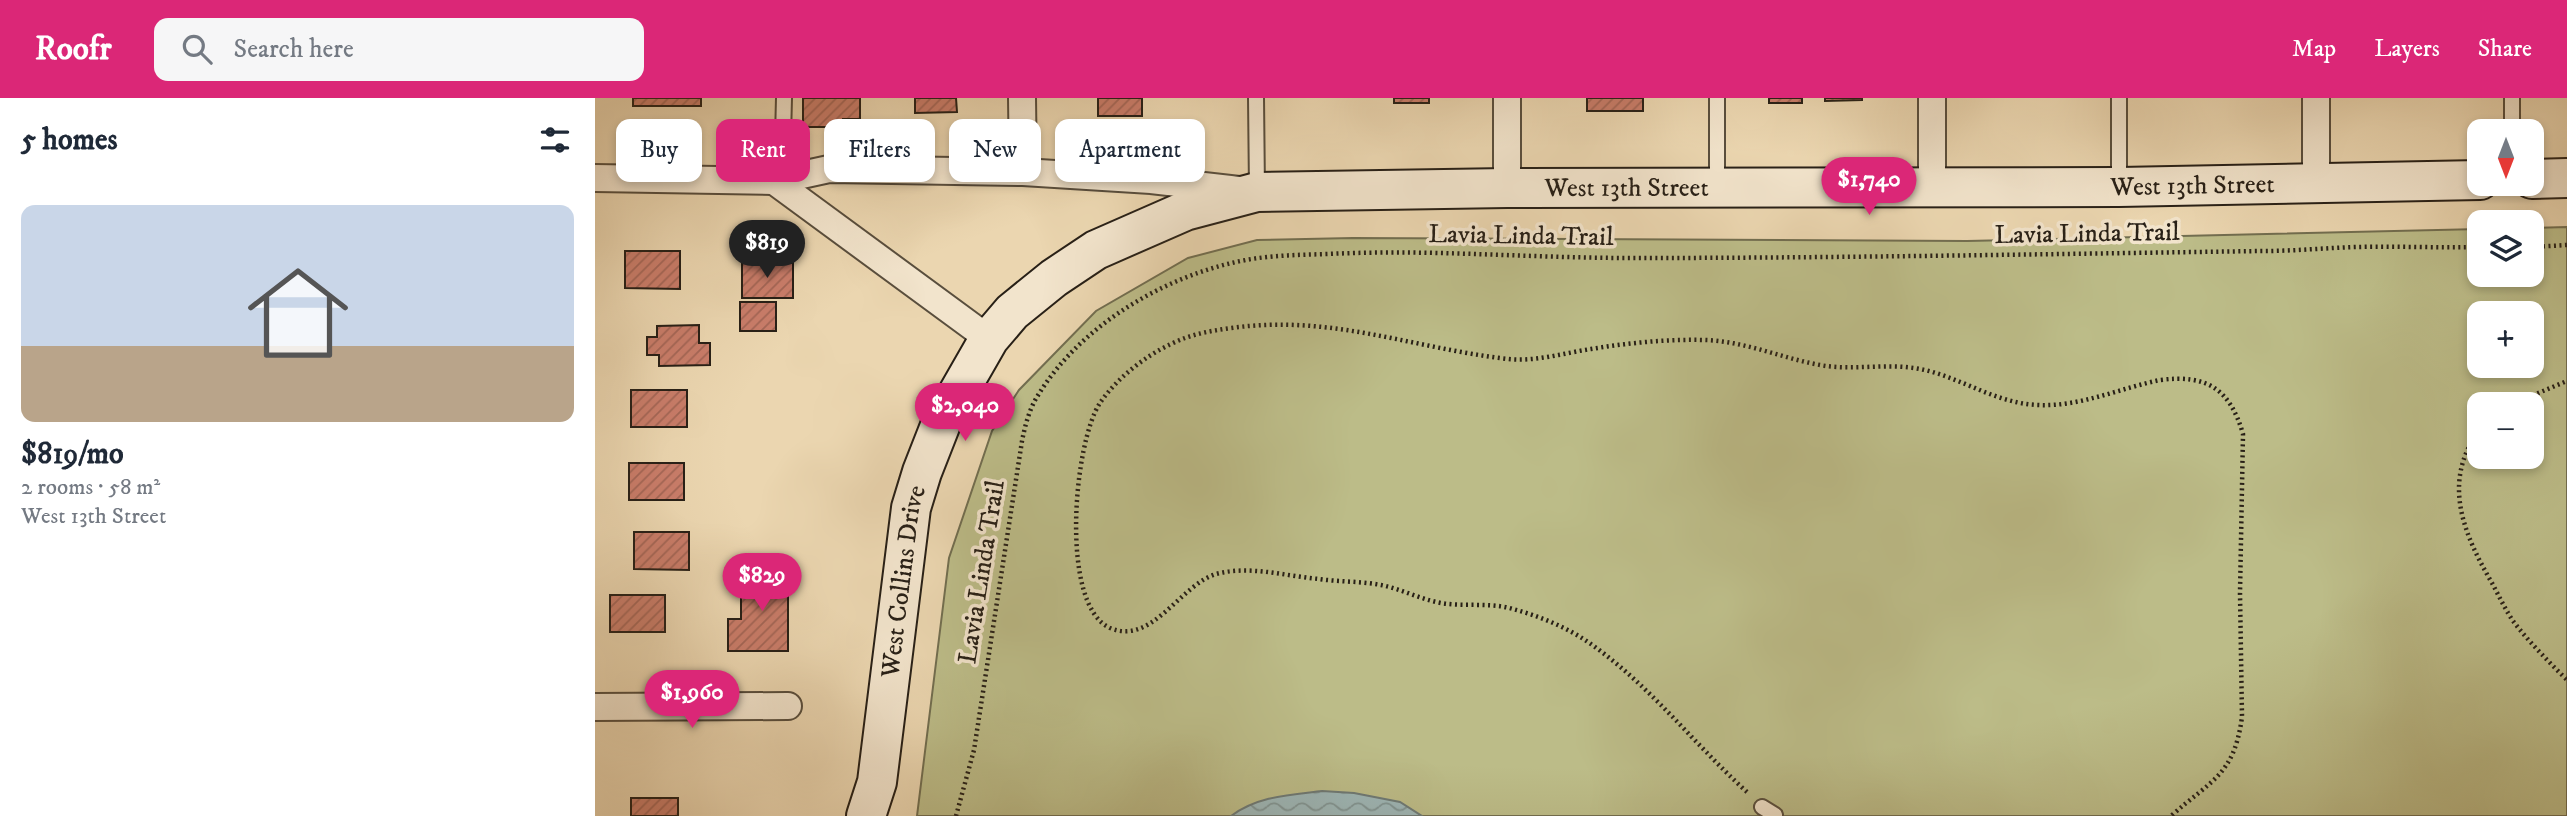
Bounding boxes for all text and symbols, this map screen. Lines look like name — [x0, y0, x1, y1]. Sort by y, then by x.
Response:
search box — [154, 18, 644, 81]
text: Roofr — [35, 29, 112, 70]
icon: search — [178, 30, 216, 68]
text: Search here — [234, 33, 354, 66]
text: Map — [2292, 34, 2336, 64]
text: Layers — [2374, 34, 2440, 64]
text: Share — [2478, 34, 2532, 64]
chip: Buy — [616, 119, 702, 182]
chip: Rent — [716, 119, 810, 182]
chip: Filters — [824, 119, 935, 182]
chip: New — [949, 119, 1041, 182]
chip: Apartment — [1055, 119, 1205, 182]
north arrow — [2467, 119, 2545, 196]
map controls — [2467, 119, 2544, 469]
icon: filters — [536, 121, 574, 159]
text: 5 homes — [21, 122, 117, 159]
pin: $1,740 — [1812, 158, 1926, 217]
text: $1,740 — [1837, 165, 1901, 194]
street label: West 13th Street — [2109, 167, 2275, 204]
street label: West 13th Street — [1543, 171, 1709, 204]
button: layers — [2467, 210, 2544, 287]
street label: Lavia Linda Trail — [1994, 216, 2180, 252]
street label: Lavia Linda Trail — [1428, 218, 1614, 254]
pin: $819 — [726, 220, 808, 280]
text: $819 — [745, 228, 789, 257]
icon: home — [235, 250, 361, 376]
button: + — [2467, 301, 2544, 378]
pin: $2,040 — [908, 384, 1022, 443]
text: $2,040 — [931, 391, 999, 420]
button: − — [2467, 392, 2544, 469]
text: $819/mo — [21, 436, 123, 473]
text: 2 rooms · 58 m² — [21, 473, 160, 502]
street label: Lavia Linda Trail — [951, 478, 1013, 666]
street label: West Collins Drive — [873, 481, 934, 681]
text: West 13th Street — [21, 502, 166, 531]
pin: $829 — [721, 554, 803, 613]
text: $829 — [739, 561, 785, 590]
pin: $1,960 — [635, 670, 749, 730]
text: $1,960 — [660, 678, 724, 707]

